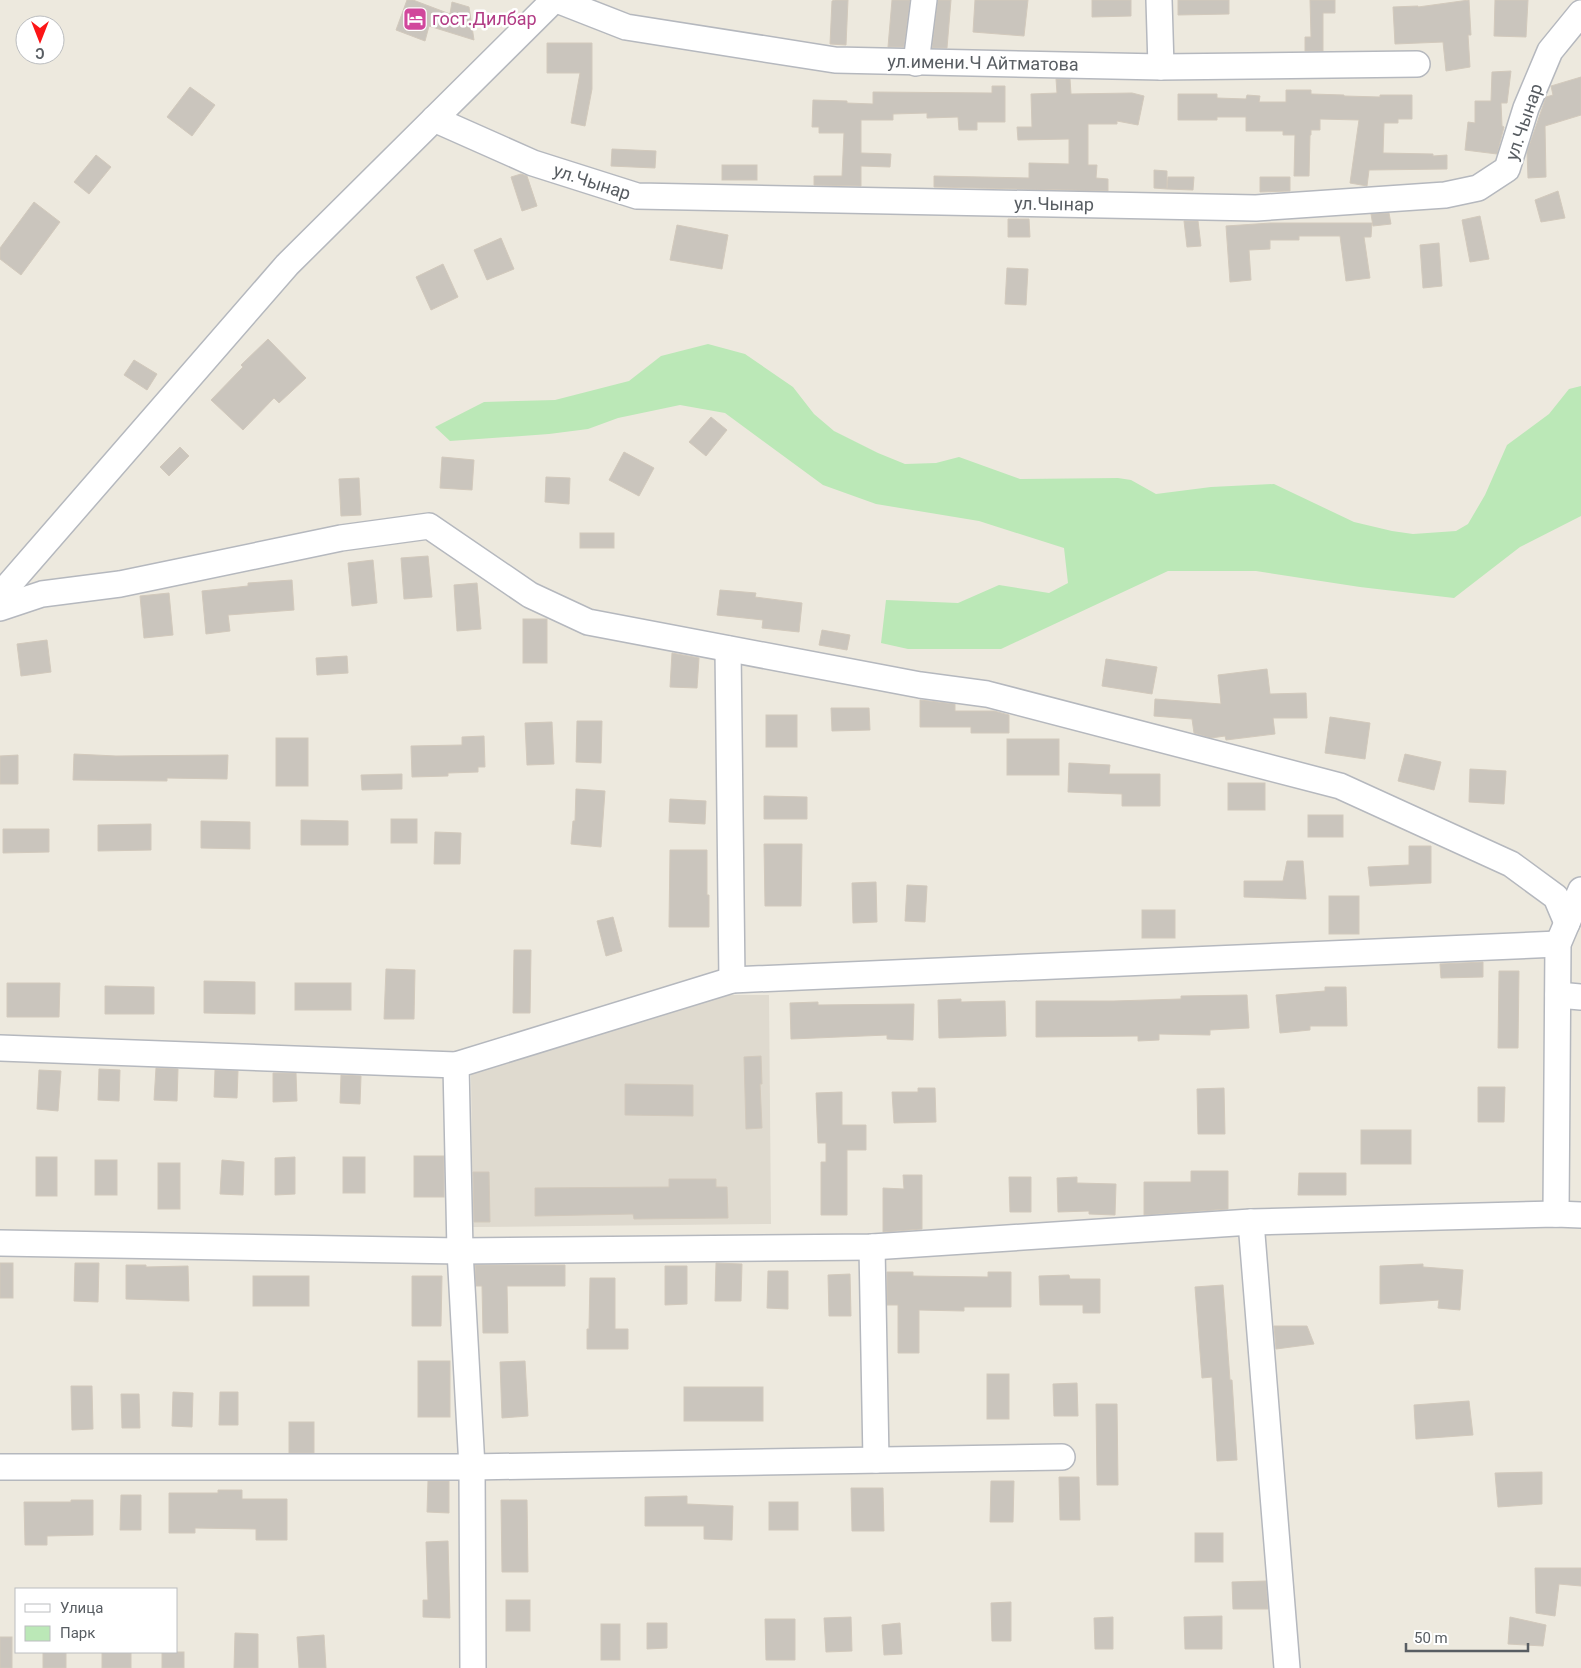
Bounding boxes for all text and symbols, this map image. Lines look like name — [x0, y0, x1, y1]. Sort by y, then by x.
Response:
hotel icon: гост.Дилбар — [402, 6, 428, 32]
place label: гост.Дилбар — [432, 8, 537, 29]
north arrow — [15, 15, 65, 65]
text: С — [35, 45, 45, 61]
street label: ул.имени.Ч Айтматова — [887, 50, 1079, 75]
street label: ул.Чынар — [1501, 81, 1546, 163]
street label: ул.Чынар — [551, 159, 633, 204]
street label: ул.Чынар — [1014, 192, 1094, 215]
legend — [15, 1588, 178, 1653]
text: Улица — [60, 1599, 103, 1617]
scale bar — [1406, 1620, 1528, 1652]
text: Парк — [60, 1624, 95, 1642]
text: 50 m — [1414, 1629, 1448, 1647]

